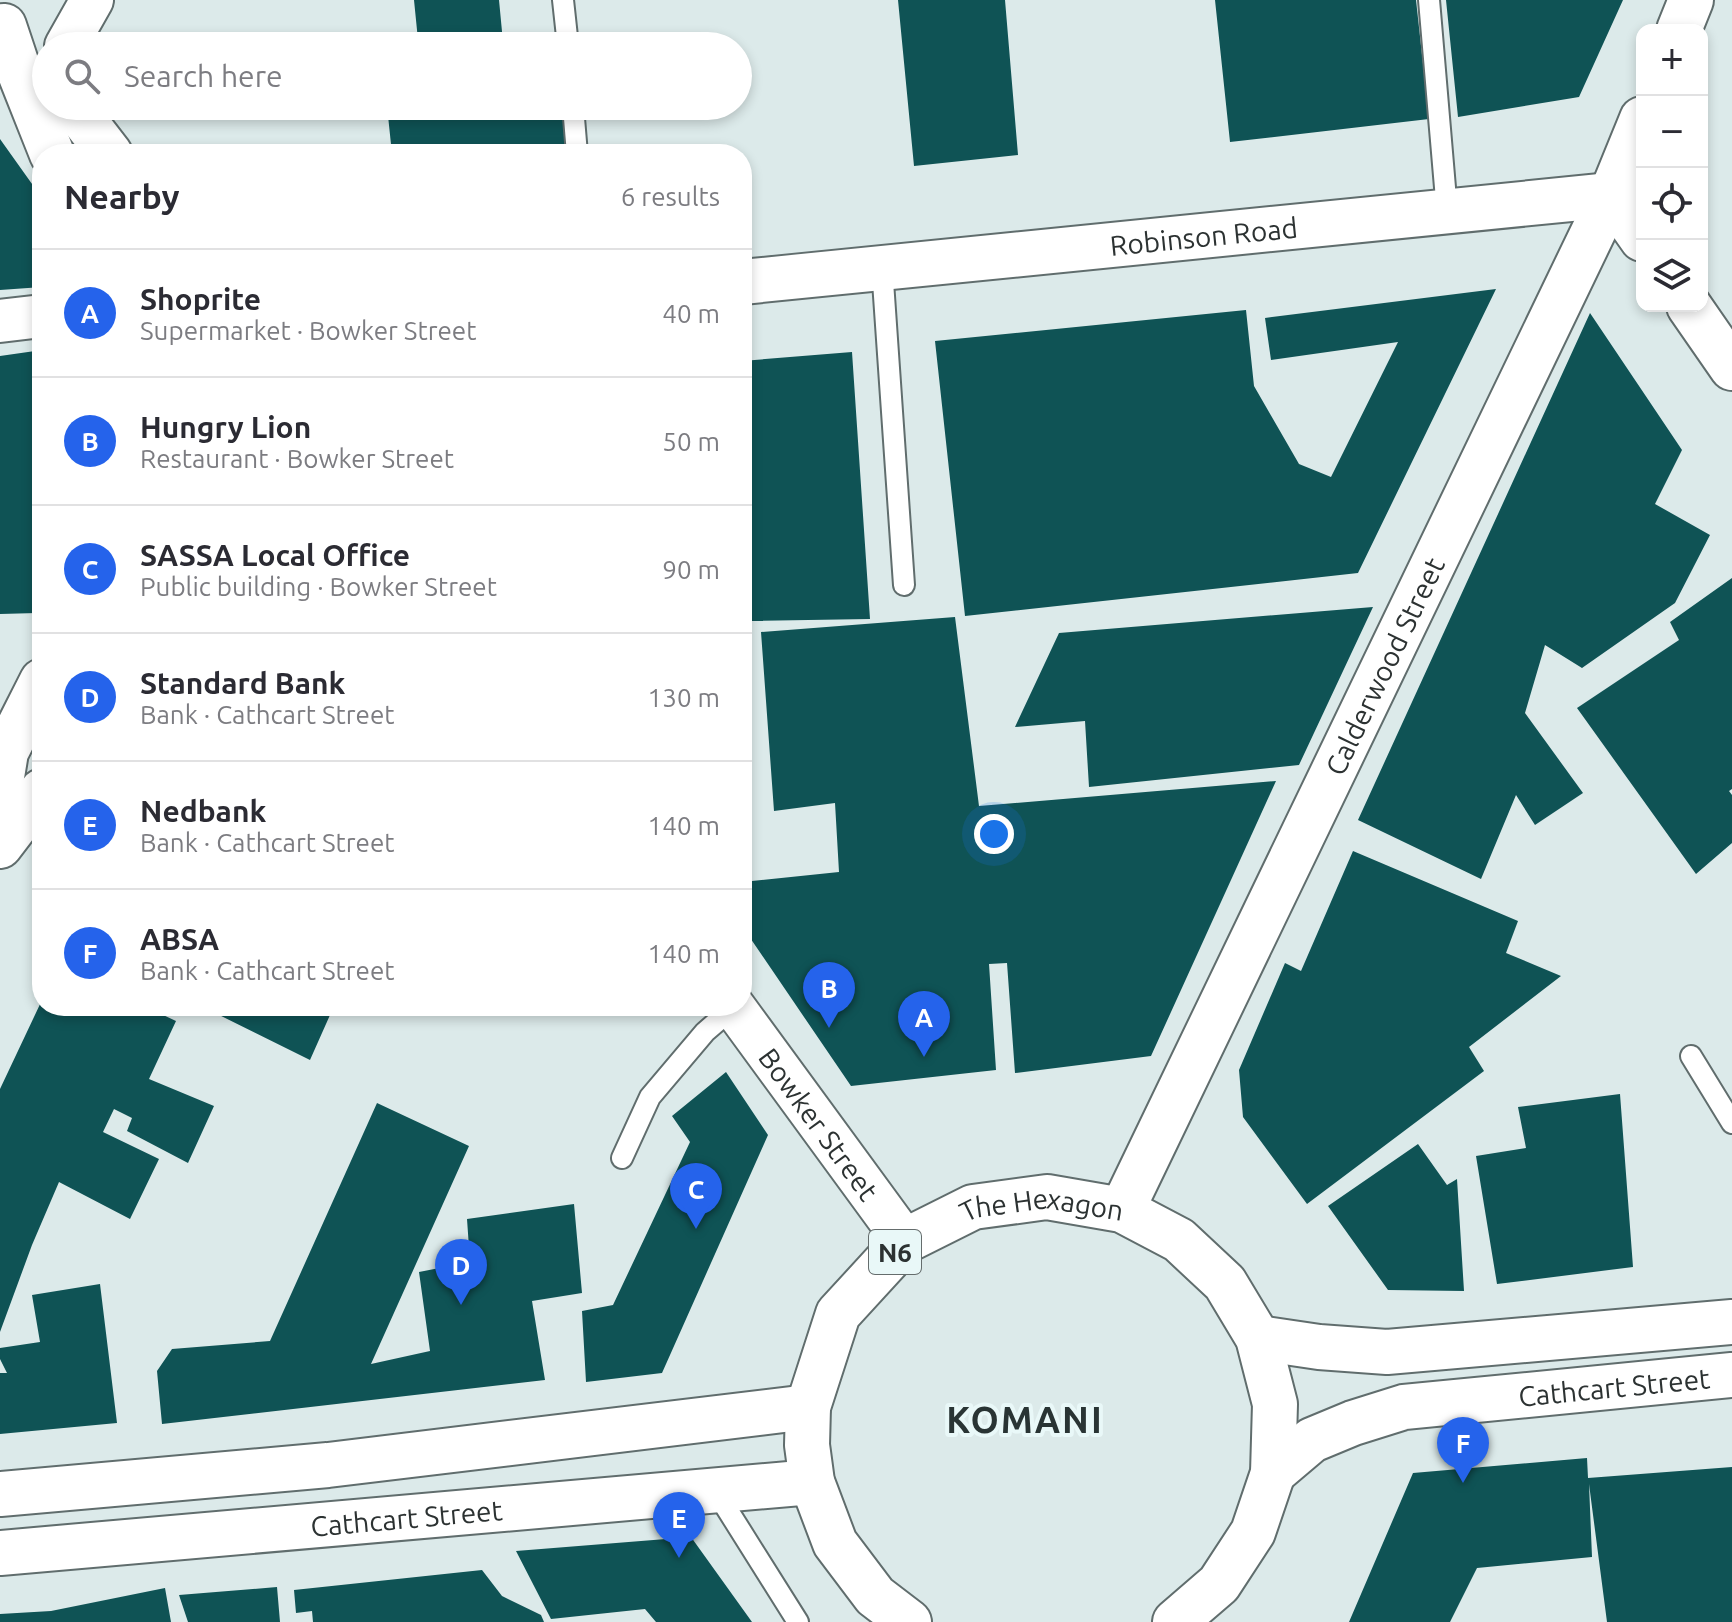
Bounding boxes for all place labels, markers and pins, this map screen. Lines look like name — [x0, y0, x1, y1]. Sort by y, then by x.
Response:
pin: B — [803, 962, 855, 1028]
pin: A — [898, 991, 950, 1057]
pin: C — [670, 1163, 722, 1229]
pin: D — [435, 1239, 487, 1305]
pin: F — [1437, 1417, 1489, 1483]
pin: E — [653, 1492, 705, 1558]

